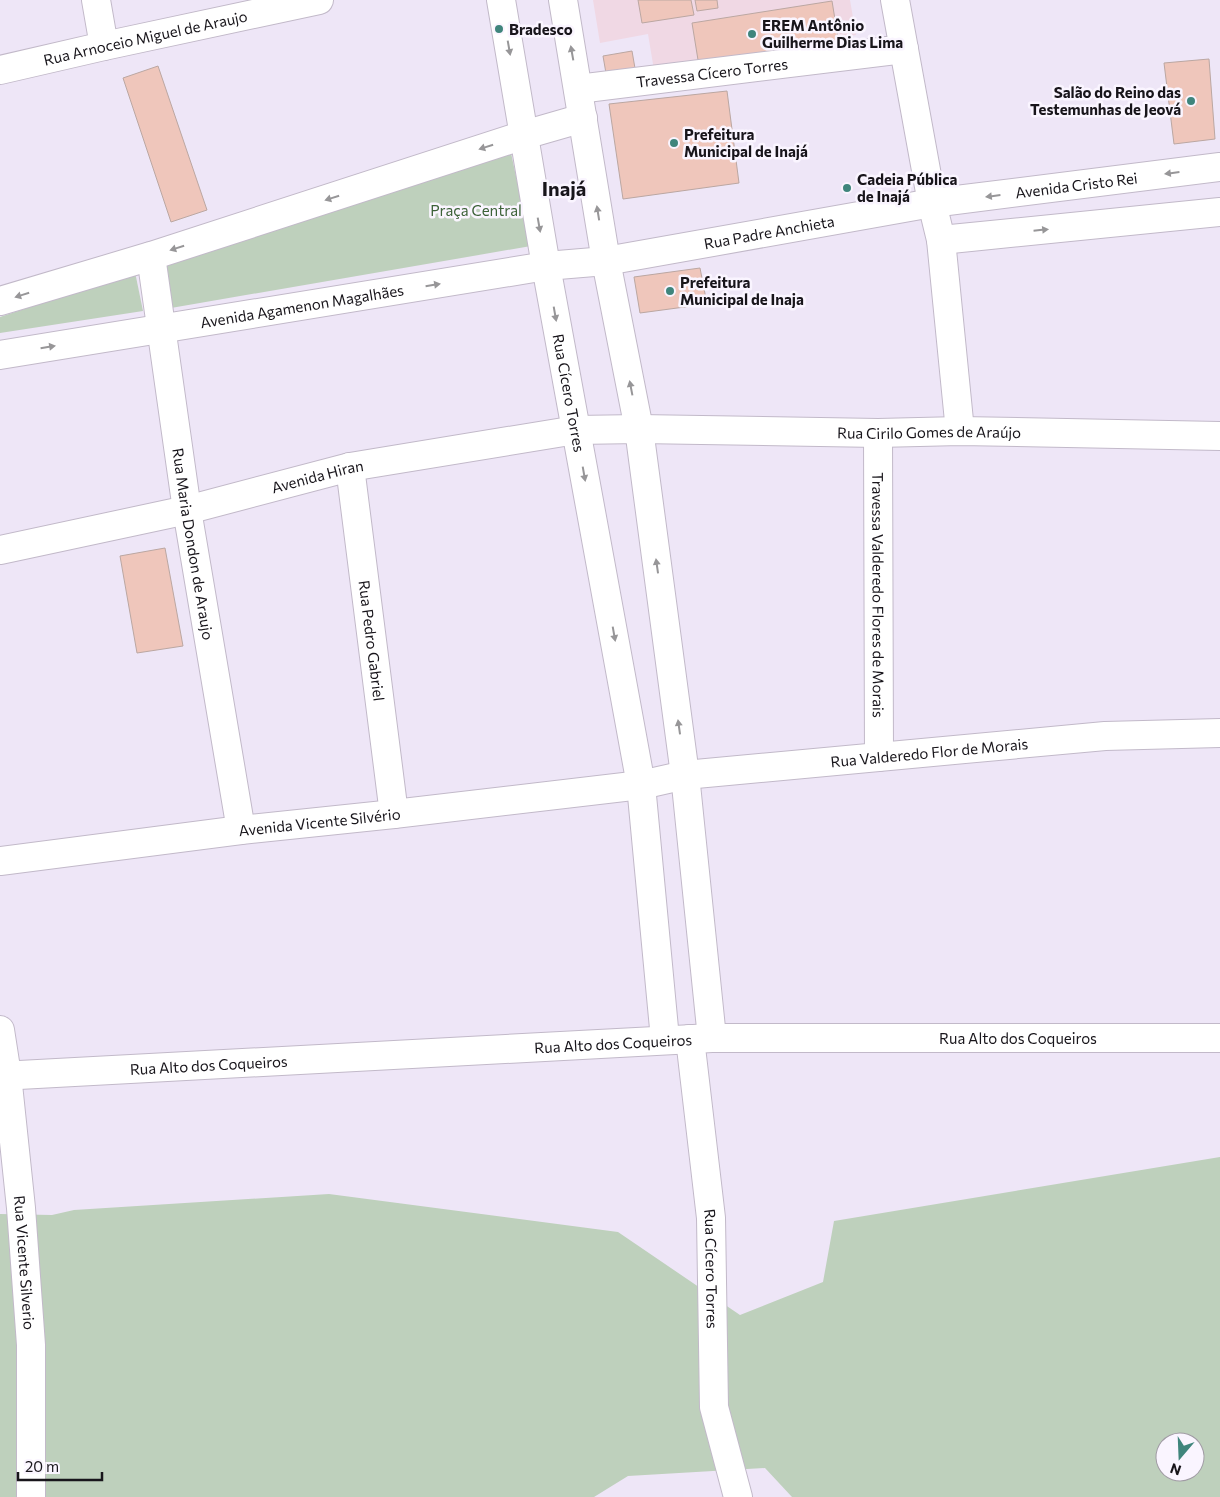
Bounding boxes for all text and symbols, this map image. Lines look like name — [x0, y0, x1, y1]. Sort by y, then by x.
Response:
street label: Rua Arnoceio Miguel de Araujo — [42, 7, 249, 69]
place label: EREM Antônio Guilherme Dias Lima — [762, 16, 903, 51]
place label: Bradesco — [509, 20, 573, 38]
marker: Bradesco — [493, 23, 505, 35]
marker: EREM Antônio Guilherme Dias Lima — [746, 28, 758, 40]
one-way arrow — [505, 40, 513, 56]
one-way arrow — [568, 44, 576, 60]
street label: Travessa Cícero Torres — [635, 54, 789, 91]
place label: Salão do Reino das Testemunhas de Jeová — [1030, 83, 1181, 118]
marker: Salão do Reino das Testemunhas de Jeová — [1185, 95, 1197, 107]
place label: Prefeitura Municipal de Inajá — [684, 125, 808, 160]
marker: Prefeitura Municipal de Inajá — [668, 137, 680, 149]
one-way arrow — [479, 144, 494, 152]
street label: Avenida Cristo Rei — [1014, 168, 1139, 202]
one-way arrow — [1163, 169, 1179, 177]
place label: Cadeia Pública de Inajá — [857, 170, 957, 205]
district label: Inajá — [542, 176, 586, 200]
marker: Cadeia Pública de Inajá — [841, 182, 853, 194]
one-way arrow — [985, 192, 1001, 200]
one-way arrow — [324, 194, 339, 202]
park label: Praça Central — [430, 201, 522, 219]
one-way arrow — [594, 205, 602, 221]
street label: Rua Padre Anchieta — [702, 212, 836, 252]
one-way arrow — [536, 218, 544, 234]
one-way arrow — [1034, 226, 1050, 234]
one-way arrow — [169, 244, 184, 252]
place label: Prefeitura Municipal de Inaja — [680, 273, 804, 308]
street label: Avenida Agamenon Magalhães — [199, 280, 405, 331]
one-way arrow — [425, 280, 441, 288]
marker: Prefeitura Municipal de Inaja — [664, 285, 676, 297]
one-way arrow — [14, 291, 29, 299]
one-way arrow — [552, 307, 560, 323]
street label: Rua Cícero Torres — [550, 332, 589, 454]
one-way arrow — [40, 343, 56, 351]
one-way arrow — [626, 379, 634, 395]
street label: Rua Cirilo Gomes de Araújo — [837, 422, 1021, 442]
street label: Rua Maria Dondon de Araujo — [169, 447, 218, 641]
street label: Avenida Hiran — [269, 456, 365, 496]
one-way arrow — [581, 467, 589, 483]
street label: Travessa Valderedo Flores de Morais — [869, 472, 888, 718]
one-way arrow — [653, 557, 661, 573]
street label: Rua Pedro Gabriel — [355, 579, 389, 702]
one-way arrow — [610, 626, 618, 642]
one-way arrow — [675, 719, 683, 735]
street label: Rua Valderedo Flor de Morais — [830, 734, 1029, 770]
street label: Avenida Vicente Silvério — [238, 804, 402, 839]
street label: Rua Alto dos Coqueiros — [939, 1029, 1097, 1047]
street label: Rua Alto dos Coqueiros — [534, 1030, 693, 1056]
street label: Rua Alto dos Coqueiros — [129, 1052, 288, 1078]
street label: Rua Vicente Silverio — [11, 1194, 39, 1330]
street label: Rua Cícero Torres — [701, 1208, 722, 1329]
north arrow — [1155, 1432, 1205, 1482]
scale bar — [18, 1450, 101, 1482]
text: 20 m — [25, 1457, 59, 1475]
text: N — [1168, 1460, 1183, 1480]

